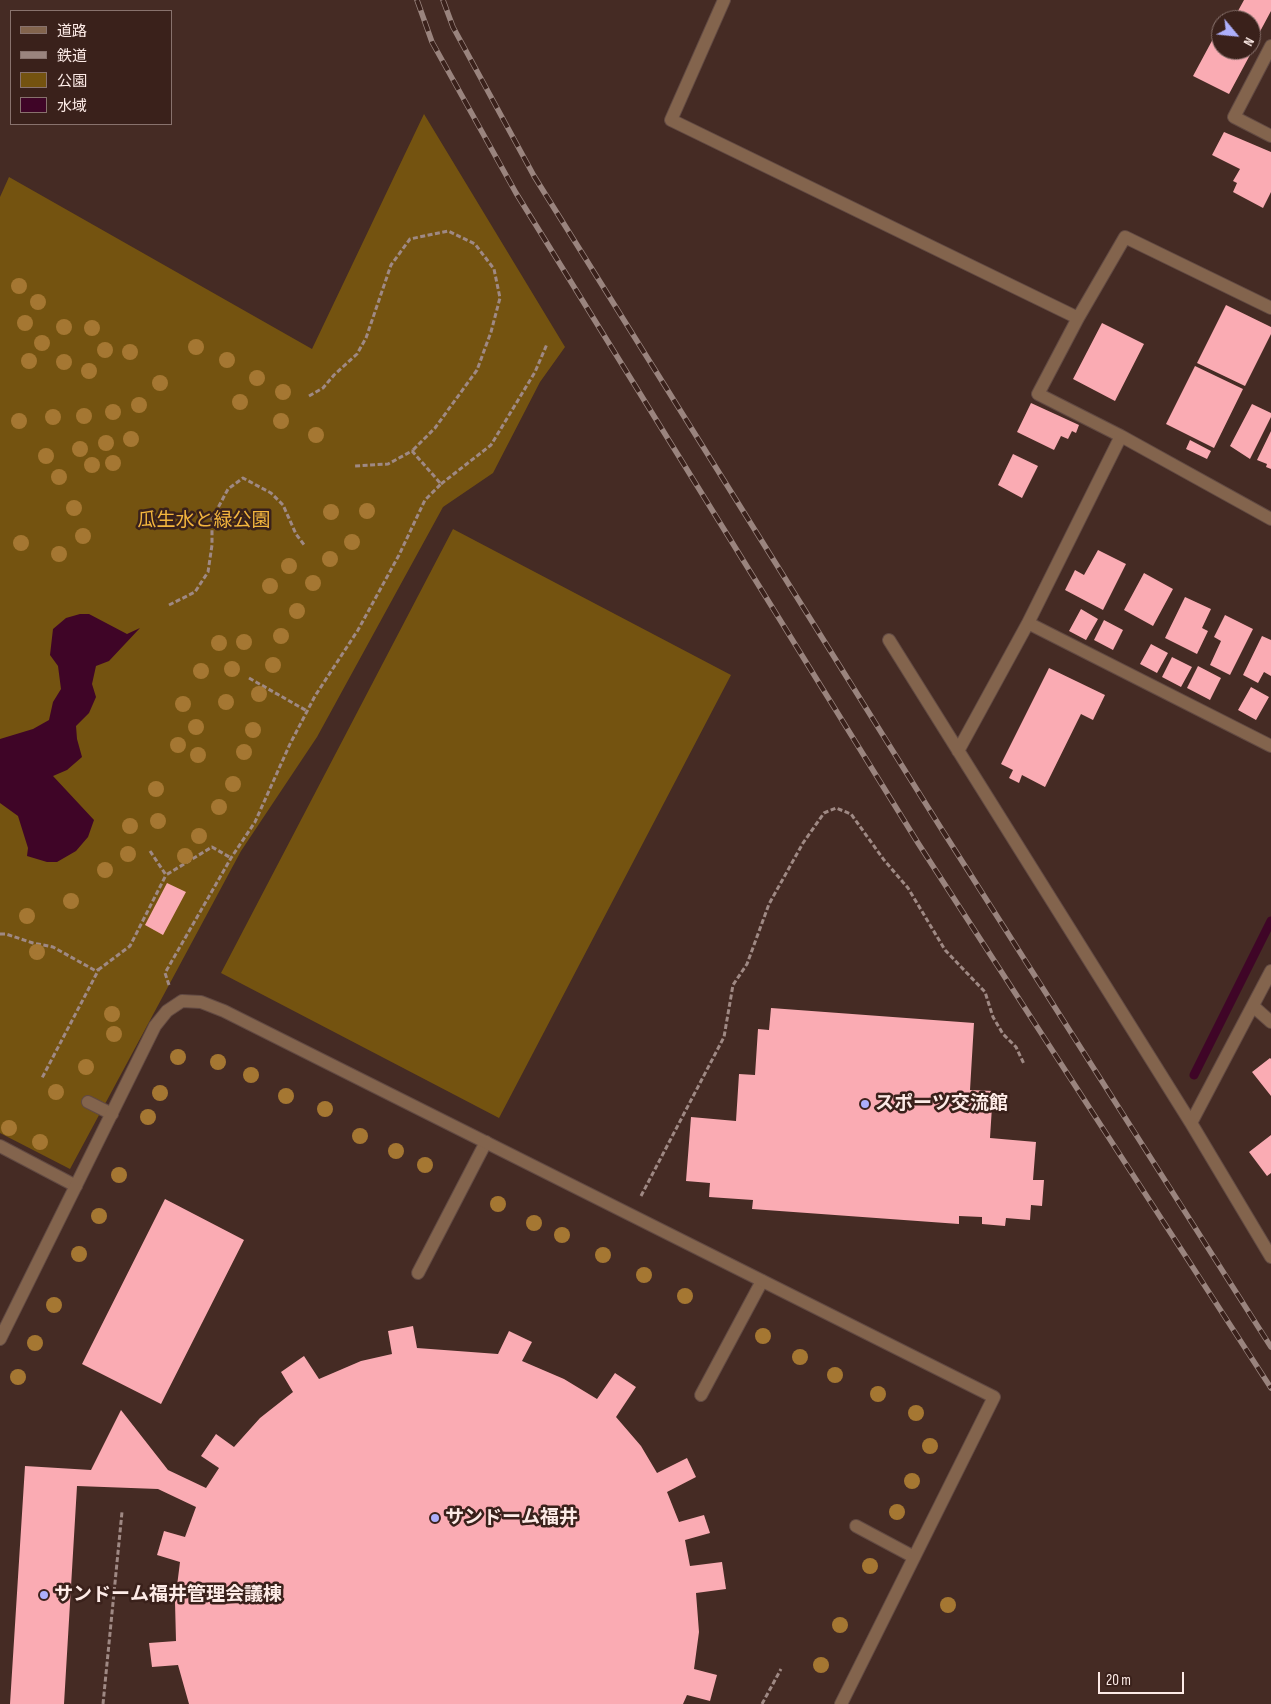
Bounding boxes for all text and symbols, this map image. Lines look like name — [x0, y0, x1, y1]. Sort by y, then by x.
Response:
legend — [10, 10, 172, 125]
north arrow — [1211, 10, 1261, 60]
text: 道路 — [57, 22, 87, 41]
text: N — [1240, 35, 1258, 49]
text: 鉄道 — [57, 47, 87, 66]
text: 公園 — [57, 72, 87, 91]
text: 水域 — [57, 97, 87, 116]
park label: 瓜生水と緑公園 — [138, 510, 270, 532]
place label: スポーツ交流館 — [875, 1093, 1008, 1115]
marker: スポーツ交流館 — [859, 1098, 871, 1110]
place label: サンドーム福井 — [445, 1507, 578, 1529]
marker: サンドーム福井 — [429, 1512, 441, 1524]
place label: サンドーム福井管理会議棟 — [54, 1584, 282, 1606]
marker: サンドーム福井管理会議棟 — [38, 1589, 50, 1601]
scale bar — [1101, 1662, 1187, 1694]
text: 20 m — [1106, 1671, 1131, 1690]

